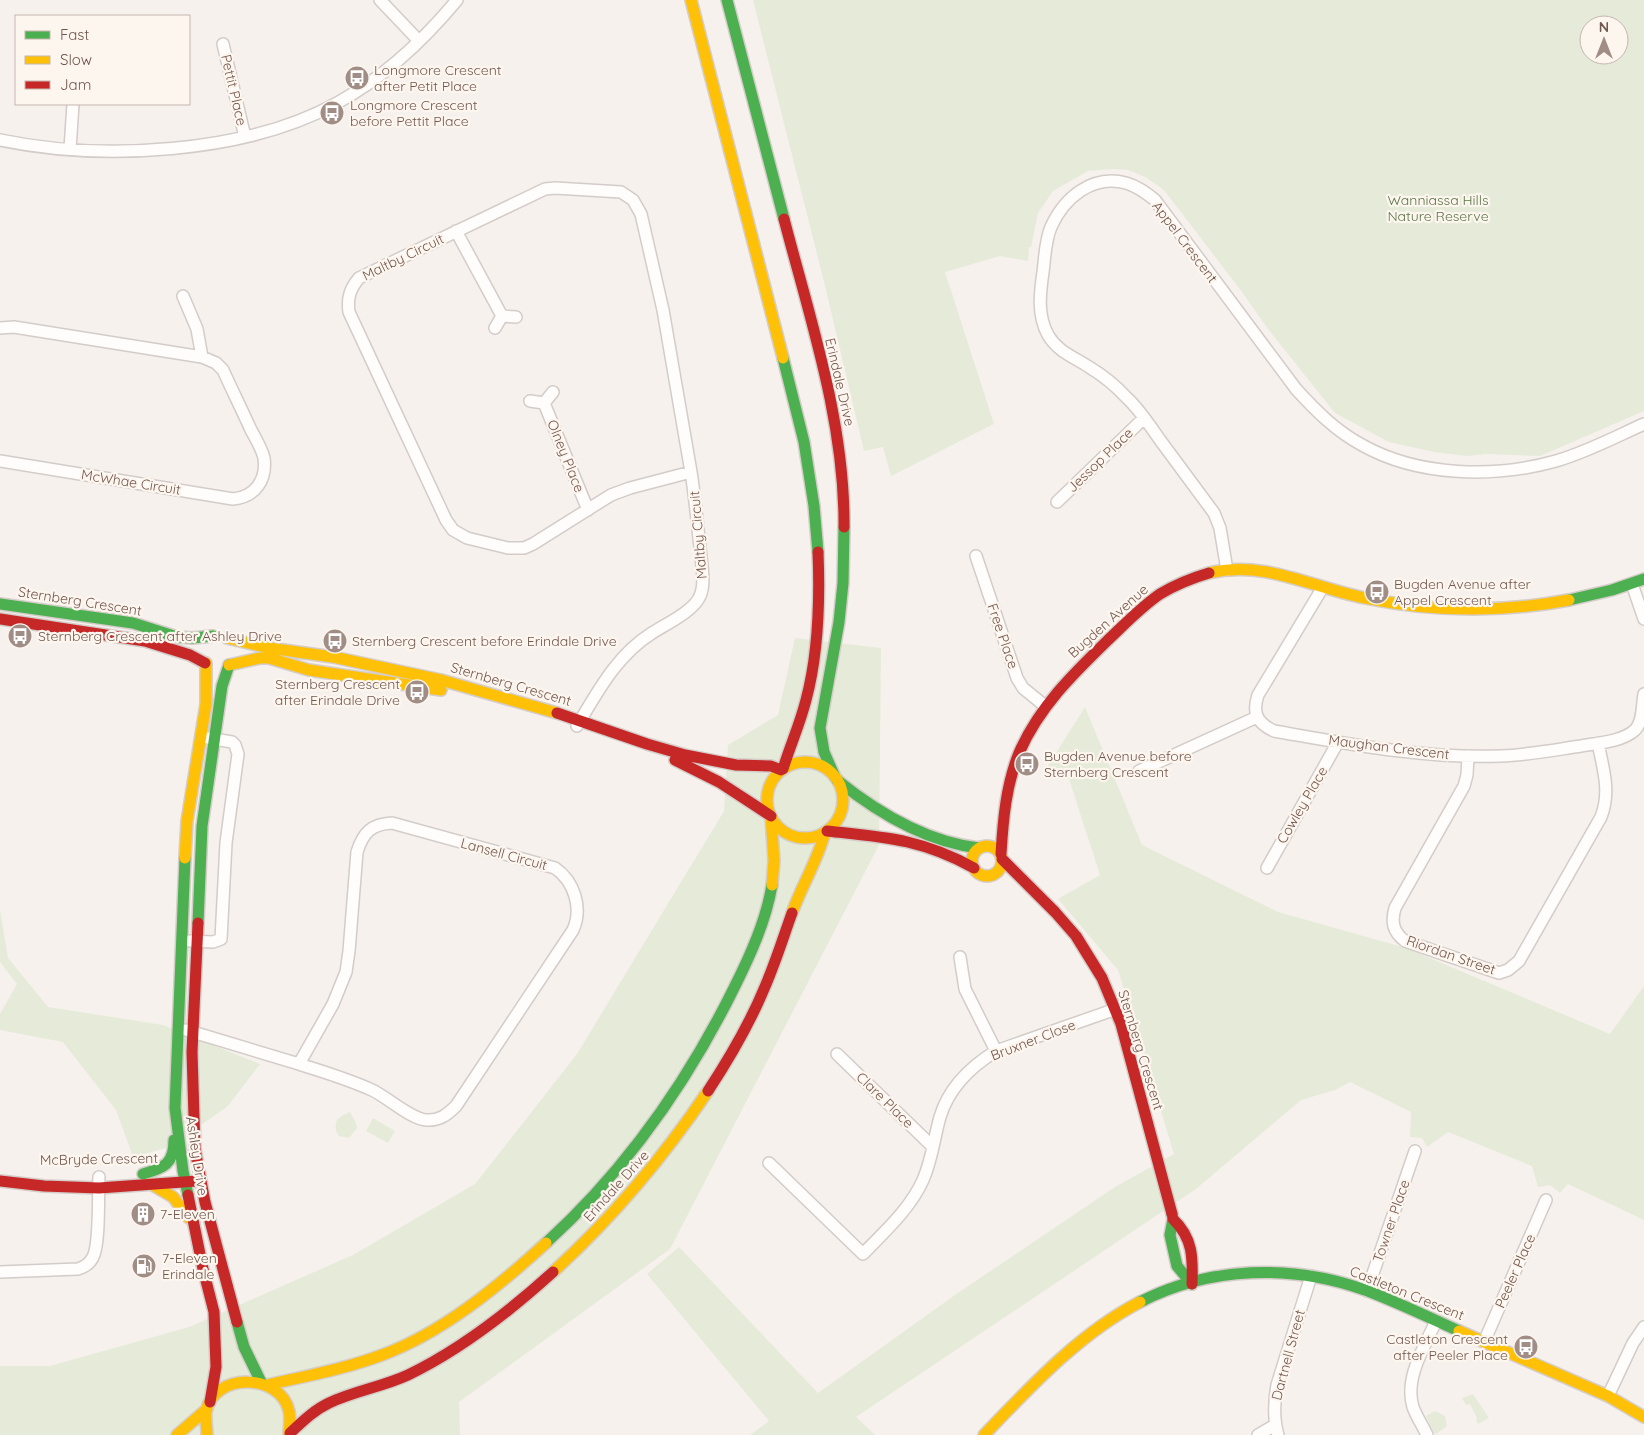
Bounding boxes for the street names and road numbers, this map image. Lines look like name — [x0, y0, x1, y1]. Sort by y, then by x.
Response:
street label: Pettit Place — [217, 53, 251, 127]
street label: Appel Crescent — [1148, 198, 1222, 287]
street label: Maltby Circuit — [359, 229, 447, 284]
street label: Erindale Drive — [821, 336, 859, 428]
street label: Olney Place — [543, 417, 589, 495]
street label: Jessop Place — [1063, 424, 1137, 496]
street label: McWhae Circuit — [80, 465, 182, 499]
street label: Maltby Circuit — [685, 490, 711, 580]
street label: Bugden Avenue — [1064, 580, 1152, 662]
street label: Sternberg Crescent — [17, 582, 143, 620]
street label: Free Place — [983, 601, 1023, 671]
street label: Sternberg Crescent — [449, 658, 574, 710]
street label: Maughan Crescent — [1328, 731, 1451, 763]
street label: Cowley Place — [1273, 763, 1331, 847]
street label: Lansell Circuit — [459, 834, 550, 874]
street label: Riordan Street — [1404, 931, 1498, 979]
street label: Sternberg Crescent — [1114, 988, 1168, 1113]
street label: Bruxner Close — [988, 1016, 1078, 1064]
street label: Clare Place — [853, 1068, 918, 1132]
street label: Ashley Drive — [182, 1115, 212, 1197]
street label: Erindale Drive — [579, 1147, 653, 1225]
street label: McBryde Crescent — [40, 1149, 158, 1169]
street label: Towner Place — [1368, 1177, 1414, 1265]
street label: Peeler Place — [1491, 1231, 1539, 1311]
street label: Castleton Crescent — [1347, 1262, 1467, 1324]
street label: Dartnell Street — [1267, 1307, 1309, 1402]

